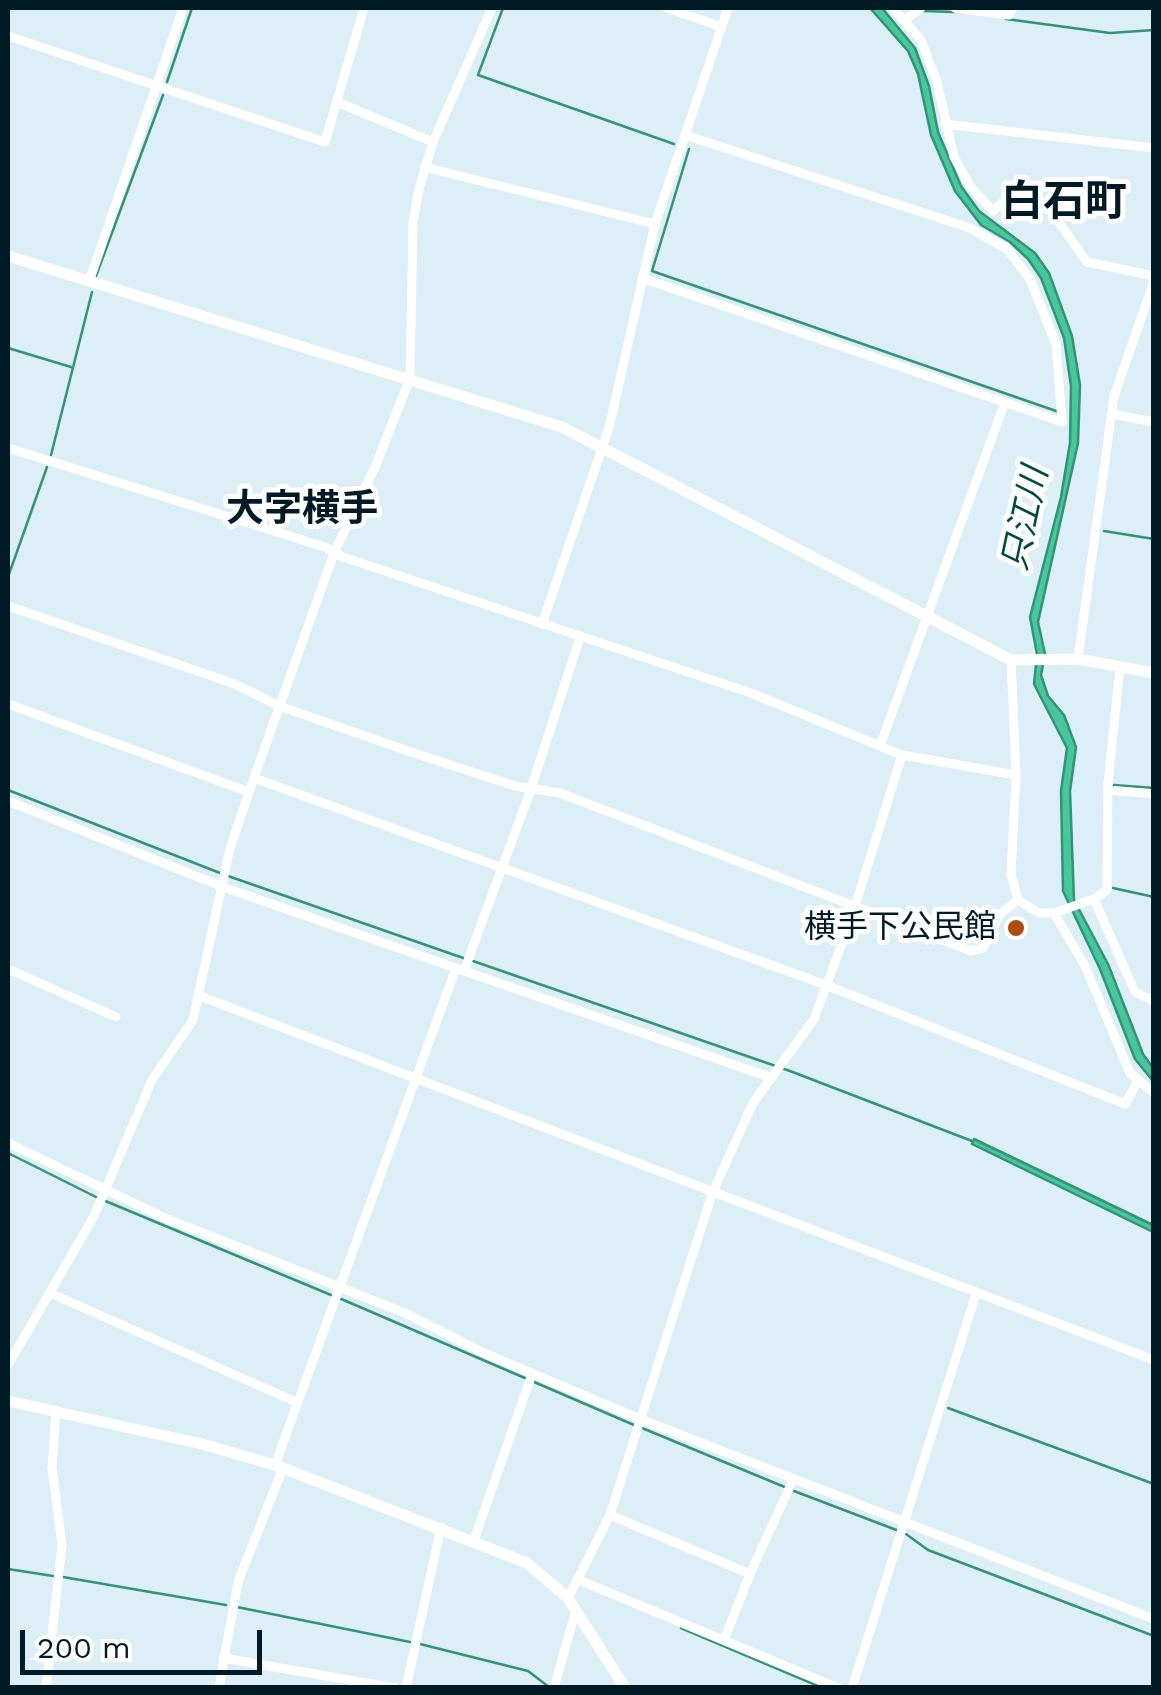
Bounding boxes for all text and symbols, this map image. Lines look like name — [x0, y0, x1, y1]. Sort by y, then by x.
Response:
district label: 白石町 — [1001, 178, 1127, 228]
water label: 只江川 — [995, 463, 1057, 575]
district label: 大字横手 — [226, 487, 378, 533]
place label: 横手下公民館 — [804, 909, 996, 947]
marker: 横手下公民館 — [1005, 917, 1027, 939]
scale bar — [25, 1610, 268, 1672]
text: 200 m — [37, 1630, 131, 1665]

